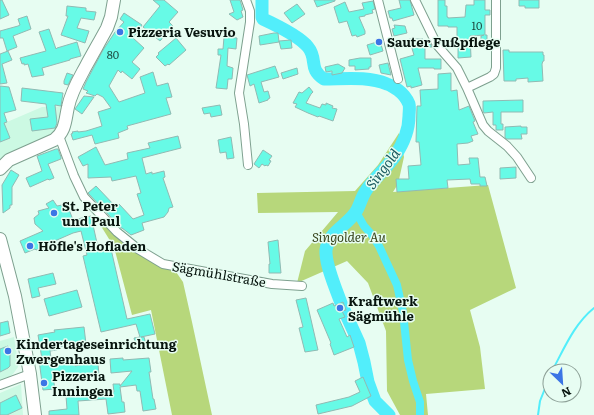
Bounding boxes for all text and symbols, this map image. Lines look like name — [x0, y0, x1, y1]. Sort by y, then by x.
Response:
house number: 10 — [472, 17, 482, 33]
place label: Pizzeria Vesuvio — [128, 22, 236, 41]
marker: Pizzeria Vesuvio — [115, 27, 125, 37]
place label: Sauter Fußpflege — [387, 32, 500, 51]
marker: Sauter Fußpflege — [374, 37, 384, 47]
house number: 80 — [107, 46, 119, 62]
water label: Singold — [360, 144, 404, 193]
place label: St. Peter und Paul — [62, 196, 120, 230]
marker: St. Peter und Paul — [49, 208, 59, 218]
park label: Singolder Au — [312, 227, 386, 246]
place label: Höfle's Hofladen — [38, 236, 146, 255]
marker: Höfle's Hofladen — [25, 241, 35, 251]
street label: Sägmühlstraße — [171, 256, 268, 291]
place label: Kraftwerk Sägmühle — [348, 291, 418, 325]
marker: Kraftwerk Sägmühle — [335, 303, 345, 313]
place label: Kindertageseinrichtung Zwergenhaus — [16, 334, 177, 368]
marker: Kindertageseinrichtung Zwergenhaus — [3, 346, 13, 356]
north arrow — [542, 363, 582, 403]
place label: Pizzeria Inningen — [52, 366, 113, 400]
marker: Pizzeria Inningen — [39, 378, 49, 388]
text: N — [559, 384, 574, 402]

